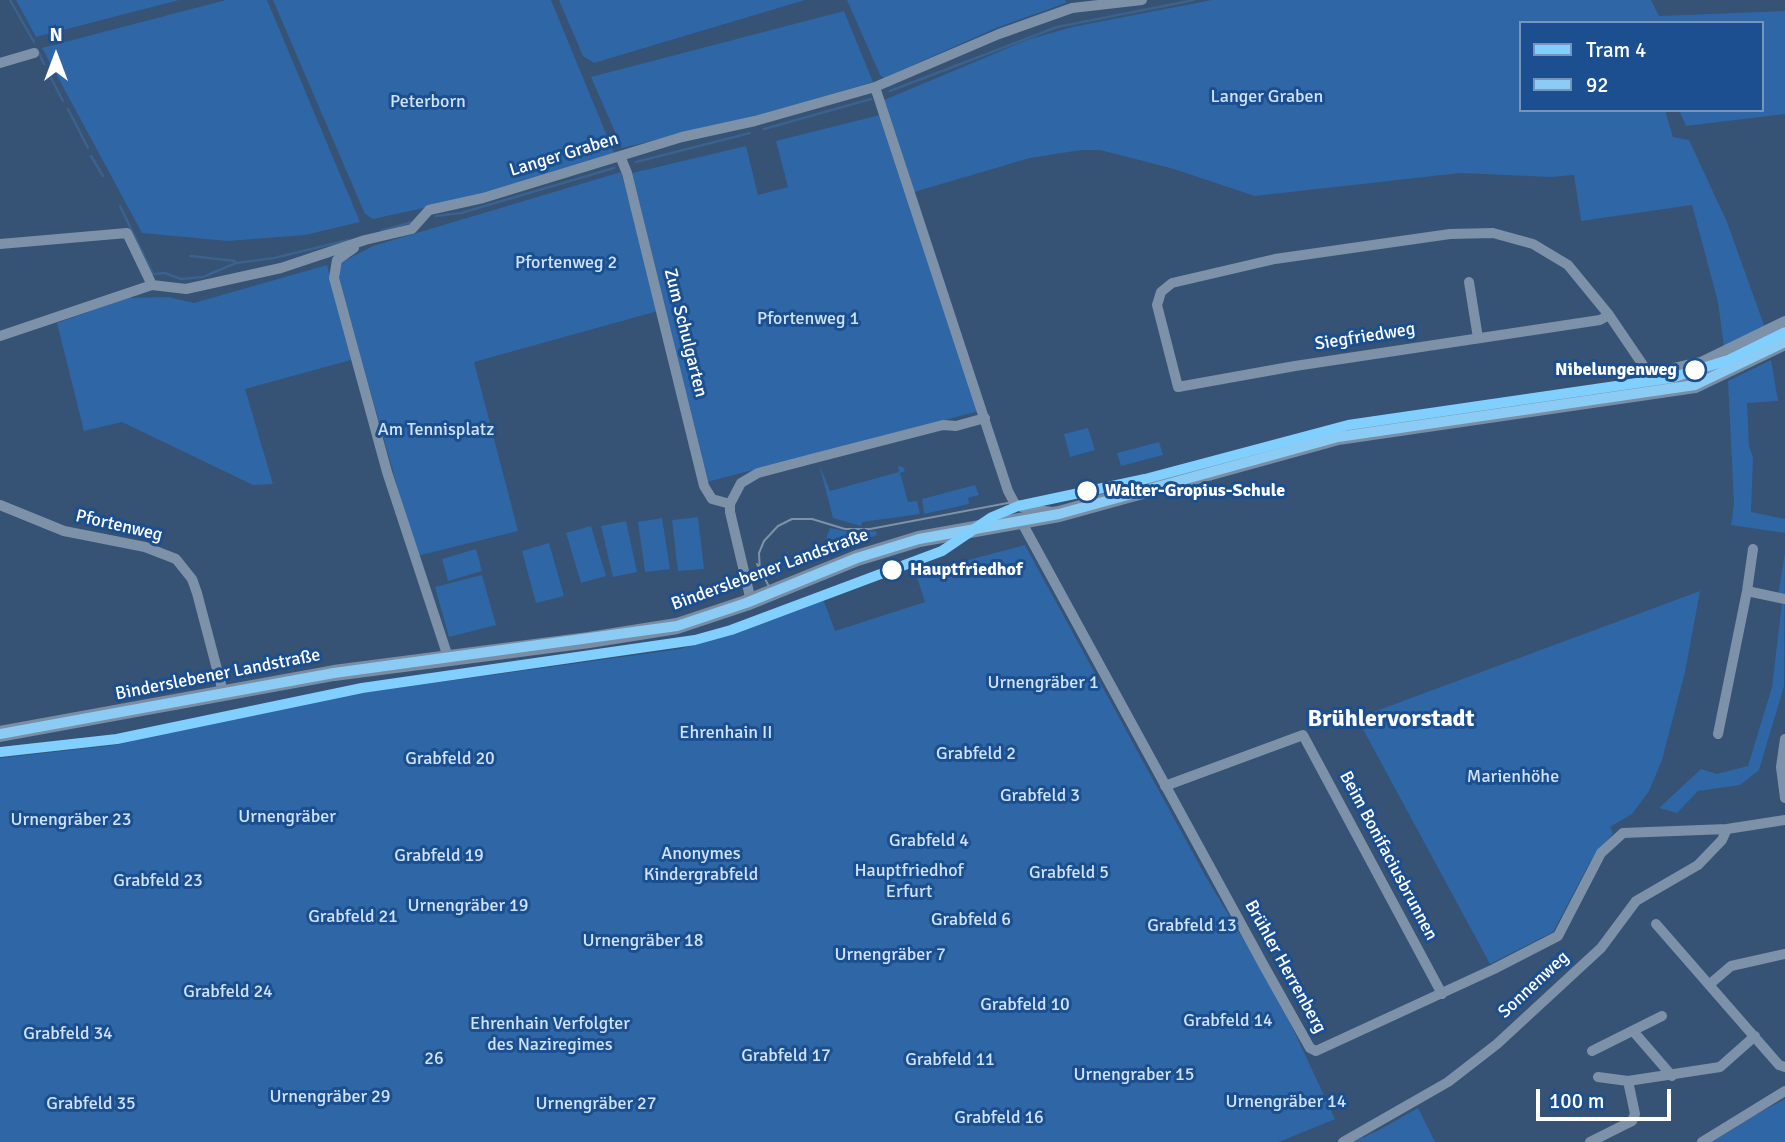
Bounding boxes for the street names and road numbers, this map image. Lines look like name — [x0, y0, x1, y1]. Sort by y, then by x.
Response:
street label: Langer Graben — [507, 128, 621, 182]
street label: Zum Schulgarten — [659, 266, 711, 400]
street label: Siegfriedweg — [1313, 318, 1417, 356]
street label: Pfortenweg — [73, 506, 165, 546]
street label: Binderslebener Landstraße — [668, 524, 872, 616]
street label: Binderslebener Landstraße — [114, 645, 322, 705]
street label: Beim Bonifaciusbrunnen — [1334, 768, 1442, 944]
street label: Brühler Herrenberg — [1239, 897, 1331, 1037]
street label: Sonnenweg — [1494, 947, 1574, 1023]

